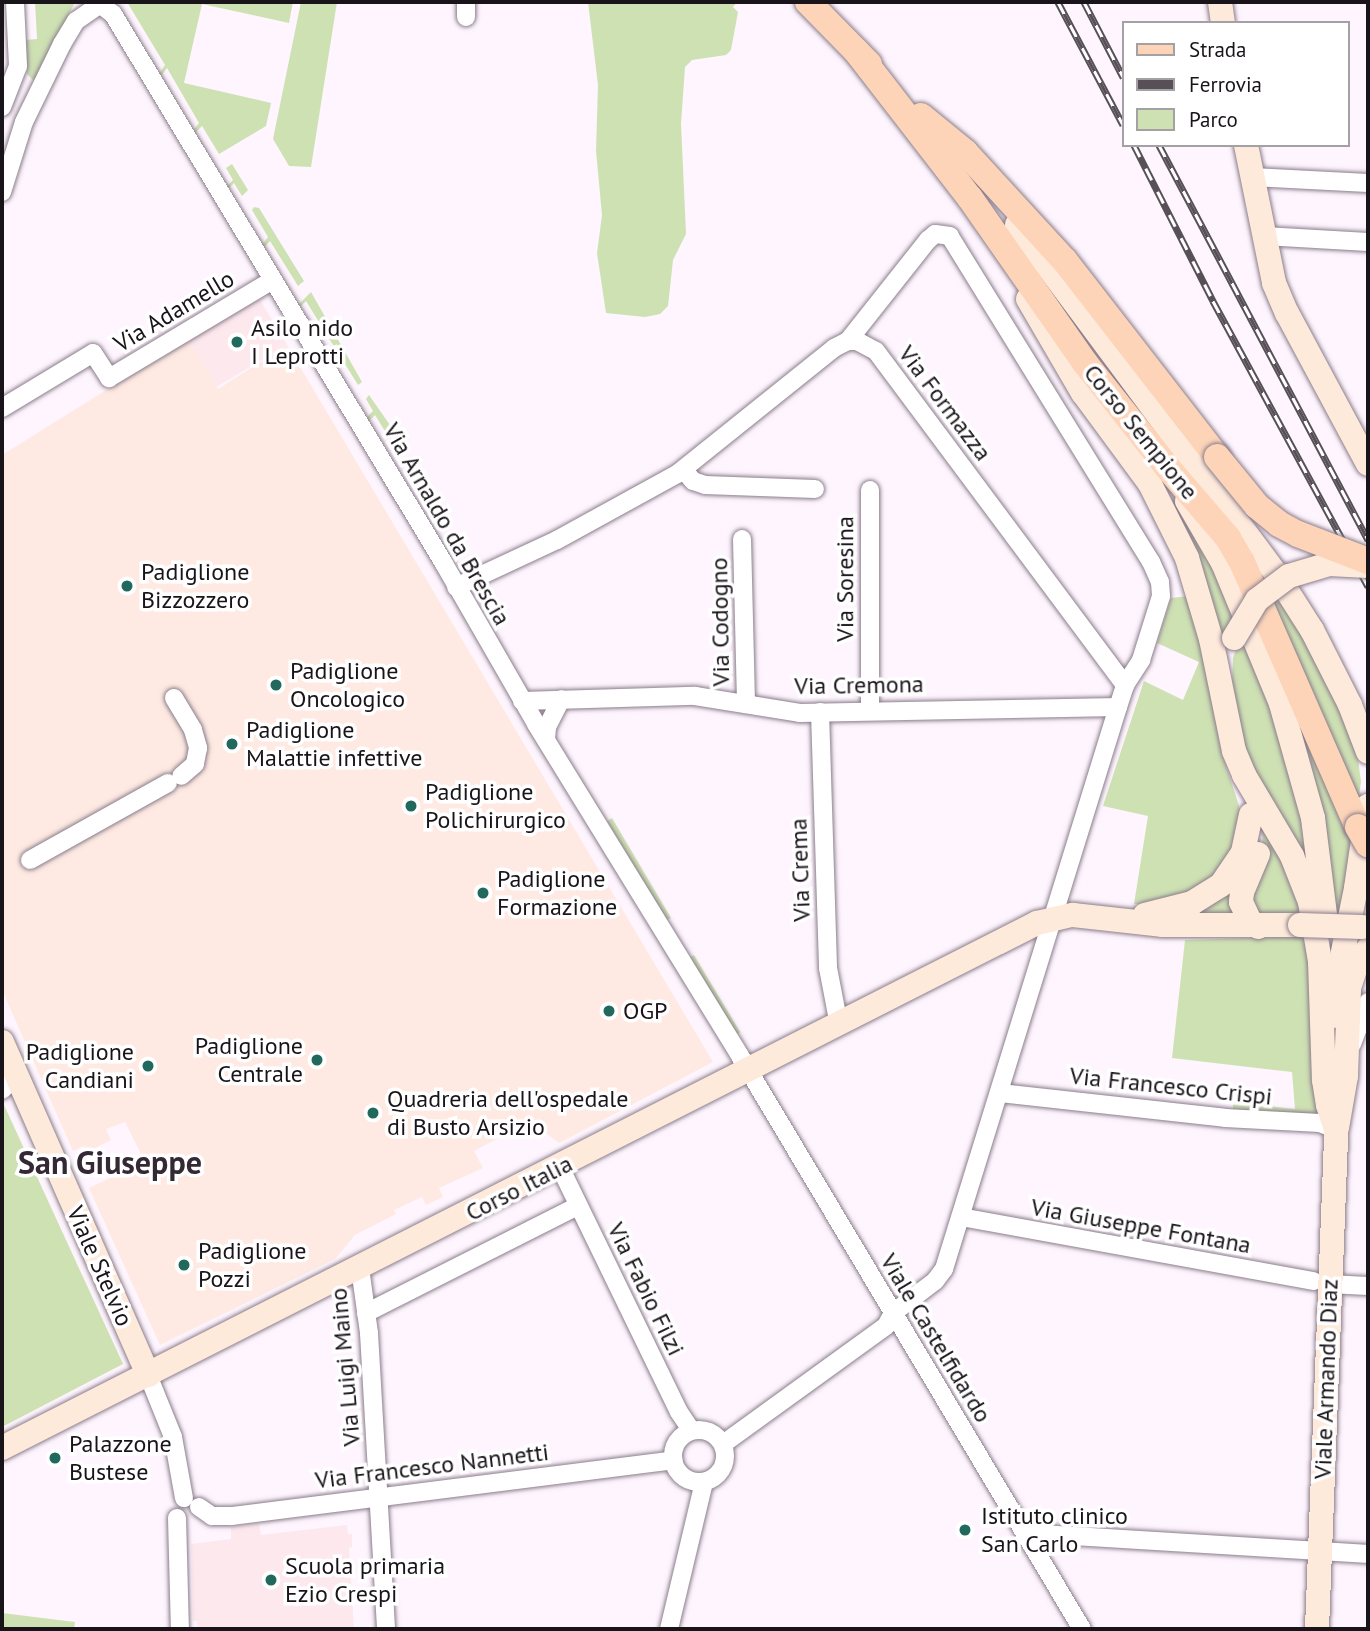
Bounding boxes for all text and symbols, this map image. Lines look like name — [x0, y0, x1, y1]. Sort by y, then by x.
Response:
legend — [1122, 21, 1349, 147]
text: Strada — [1189, 36, 1247, 63]
text: Ferrovia — [1189, 71, 1262, 98]
text: Parco — [1189, 106, 1238, 133]
street label: Via Adamello — [108, 264, 240, 358]
place label: Asilo nido I Leprotti — [251, 314, 353, 370]
marker: Asilo nido I Leprotti — [229, 334, 245, 350]
street label: Via Formazza — [892, 340, 998, 466]
street label: Corso Sempione — [1078, 359, 1204, 505]
street label: Via Arnaldo da Brescia — [377, 417, 517, 631]
street label: Via Soresina — [831, 516, 859, 642]
street label: Via Codogno — [704, 557, 736, 687]
place label: Padiglione Bizzozzero — [141, 558, 249, 614]
marker: Padiglione Bizzozzero — [119, 578, 135, 594]
place label: Padiglione Oncologico — [290, 657, 405, 713]
street label: Via Cremona — [794, 669, 924, 701]
marker: Padiglione Oncologico — [268, 677, 284, 693]
place label: Padiglione Malattie infettive — [246, 716, 422, 772]
marker: Padiglione Malattie infettive — [224, 736, 240, 752]
place label: Padiglione Polichirurgico — [425, 778, 566, 834]
marker: Padiglione Polichirurgico — [403, 798, 419, 814]
street label: Via Crema — [784, 818, 816, 922]
place label: Padiglione Formazione — [497, 865, 617, 921]
marker: Padiglione Formazione — [475, 885, 491, 901]
place label: OGP — [623, 997, 668, 1025]
marker: OGP — [601, 1003, 617, 1019]
place label: Padiglione Centrale — [195, 1032, 303, 1088]
place label: Padiglione Candiani — [26, 1038, 134, 1094]
marker: Padiglione Centrale — [309, 1052, 325, 1068]
marker: Padiglione Candiani — [140, 1058, 156, 1074]
street label: Via Francesco Crispi — [1068, 1061, 1274, 1111]
place label: Quadreria dell'ospedale di Busto Arsizio — [387, 1085, 629, 1141]
marker: Quadreria dell'ospedale di Busto Arsizio — [365, 1105, 381, 1121]
district label: San Giuseppe — [18, 1143, 202, 1181]
street label: Corso Italia — [461, 1149, 577, 1227]
street label: Via Giuseppe Fontana — [1029, 1192, 1253, 1260]
street label: Viale Stelvio — [61, 1202, 139, 1330]
street label: Via Fabio Filzi — [601, 1218, 691, 1360]
place label: Padiglione Pozzi — [198, 1237, 306, 1293]
street label: Viale Castelfidardo — [874, 1248, 998, 1428]
marker: Padiglione Pozzi — [176, 1257, 192, 1273]
street label: Viale Armando Diaz — [1308, 1278, 1344, 1480]
street label: Via Luigi Maino — [324, 1287, 366, 1447]
place label: Palazzone Bustese — [69, 1430, 172, 1486]
street label: Via Francesco Nannetti — [313, 1437, 551, 1495]
marker: Palazzone Bustese — [47, 1450, 63, 1466]
place label: Istituto clinico San Carlo — [981, 1502, 1128, 1558]
marker: Istituto clinico San Carlo — [955, 1520, 975, 1540]
place label: Scuola primaria Ezio Crespi — [285, 1552, 445, 1608]
marker: Scuola primaria Ezio Crespi — [263, 1572, 279, 1588]

